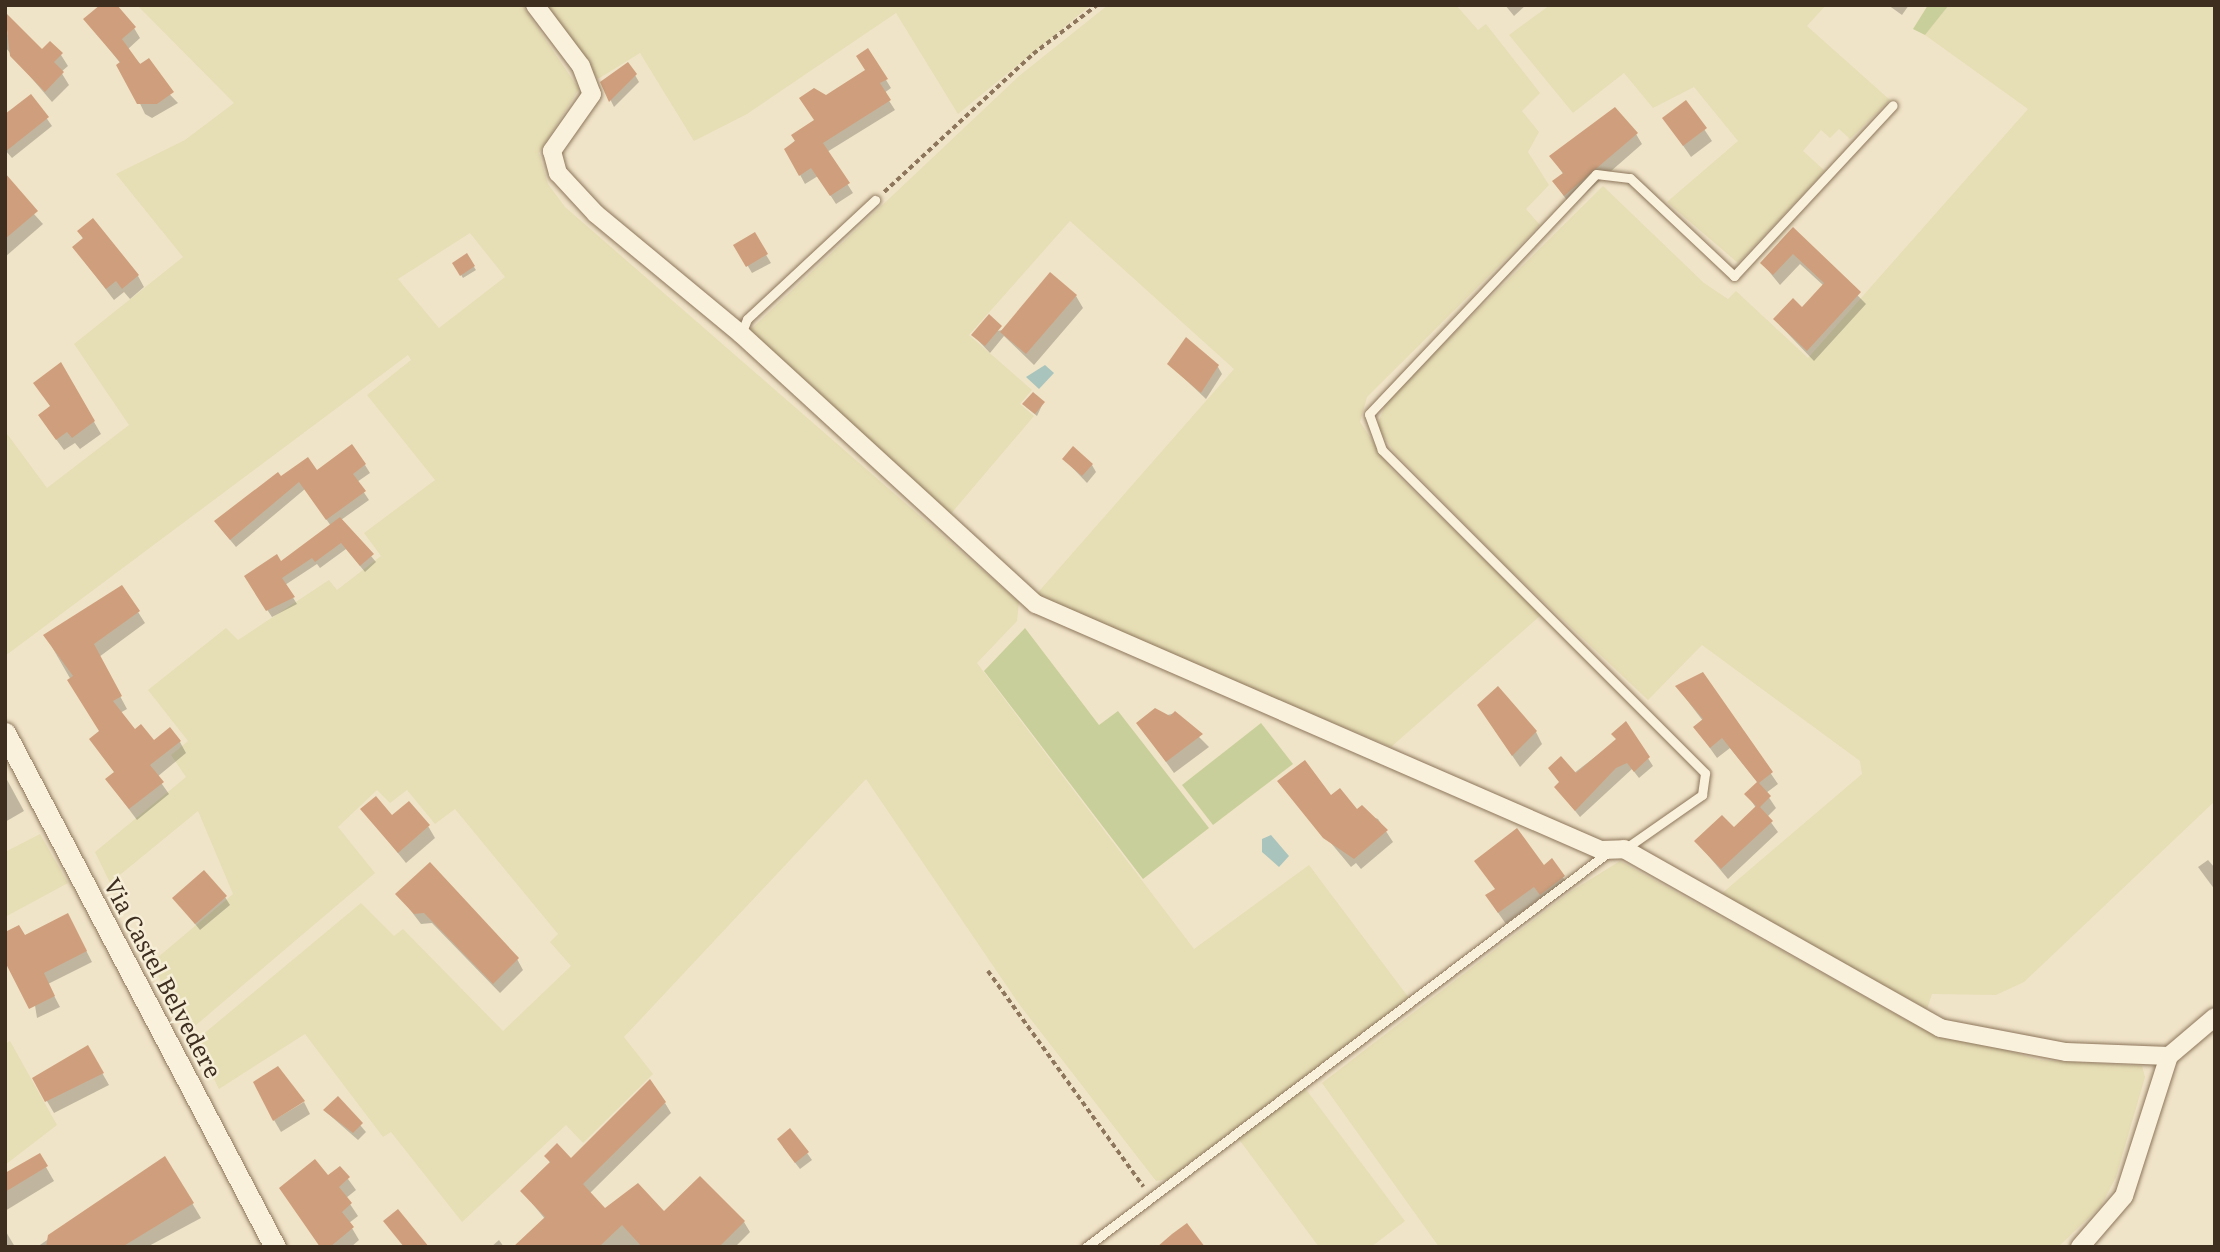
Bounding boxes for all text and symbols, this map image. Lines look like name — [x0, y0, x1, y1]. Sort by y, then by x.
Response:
street label: Via Castel Belvedere — [99, 873, 227, 1083]

